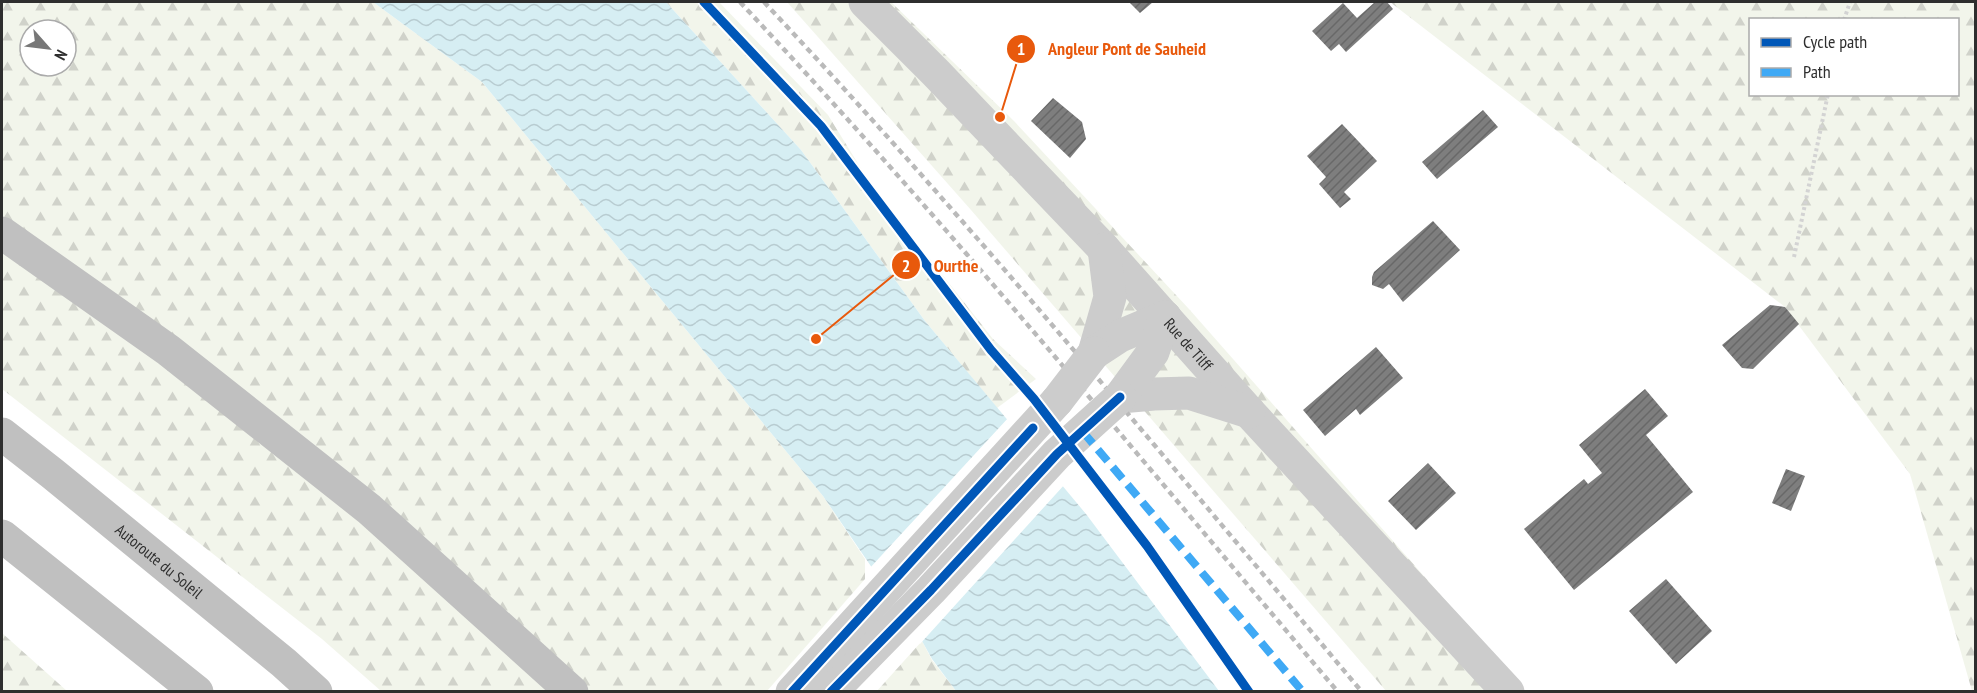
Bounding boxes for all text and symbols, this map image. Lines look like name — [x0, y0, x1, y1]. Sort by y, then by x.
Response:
north arrow — [18, 18, 78, 78]
legend — [1749, 18, 1959, 96]
text: Cycle path — [1803, 30, 1867, 53]
callout: Angleur Pont de Sauheid — [1006, 31, 1218, 67]
text: 1 — [1017, 37, 1025, 60]
text: Angleur Pont de Sauheid — [1047, 37, 1206, 60]
text: N — [50, 47, 72, 64]
text: Path — [1803, 60, 1831, 83]
callout: Ourthe — [891, 247, 990, 283]
text: 2 — [902, 254, 910, 277]
text: Ourthe — [934, 254, 979, 277]
street label: Rue de Tilff — [1160, 314, 1218, 375]
street label: Autoroute du Soleil — [111, 519, 207, 603]

